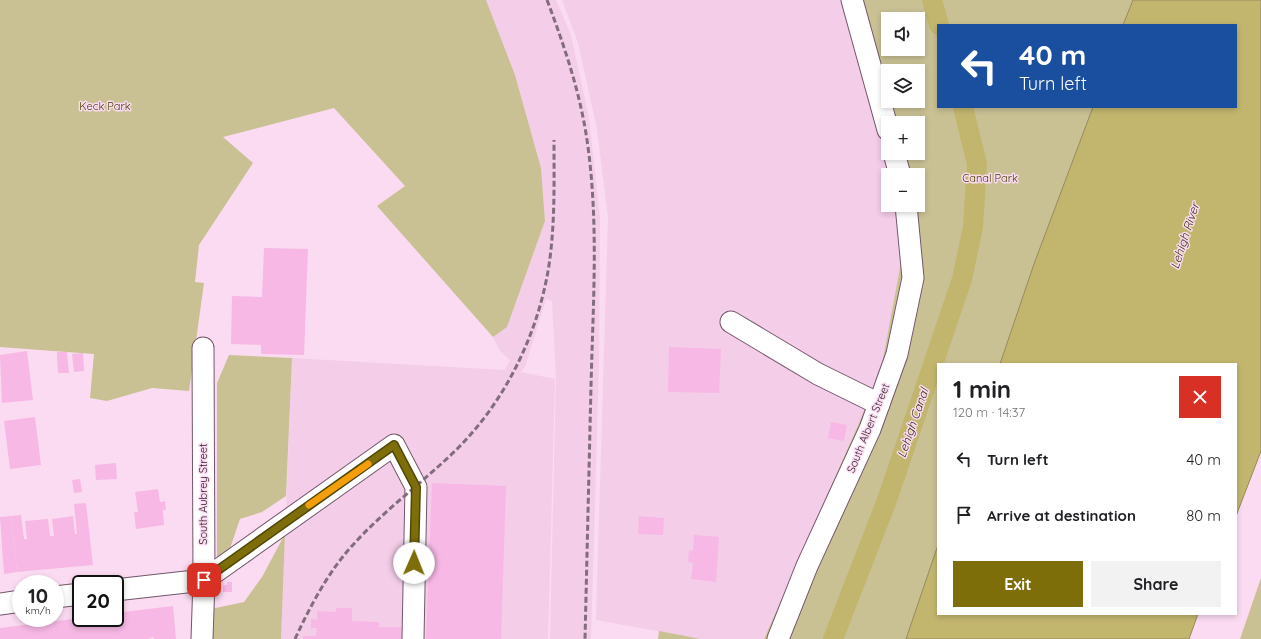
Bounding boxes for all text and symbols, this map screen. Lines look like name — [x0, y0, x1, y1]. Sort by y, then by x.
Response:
map controls — [881, 12, 925, 212]
button: sound — [881, 12, 925, 56]
text: 40 m — [1019, 37, 1086, 72]
icon: left — [953, 40, 1005, 92]
button: layers — [881, 64, 925, 108]
text: Turn left — [1019, 72, 1087, 95]
park label: Keck Park — [79, 99, 131, 113]
button: + — [881, 116, 925, 160]
button: − — [881, 168, 925, 212]
park label: Canal Park — [962, 171, 1018, 185]
water label: Lehigh River — [1167, 200, 1203, 271]
text: 1 min — [953, 374, 1011, 404]
button: close — [1179, 376, 1221, 418]
street label: South Albert Street — [844, 381, 893, 475]
water label: Lehigh Canal — [894, 385, 932, 459]
text: 120 m · 14:37 — [953, 404, 1025, 420]
street label: South Aubrey Street — [196, 443, 210, 545]
icon: left — [953, 448, 975, 470]
text: Turn left — [987, 450, 1049, 469]
text: 40 m — [1186, 450, 1221, 469]
icon: arrive — [953, 504, 975, 526]
text: Arrive at destination — [987, 506, 1136, 525]
text: 80 m — [1186, 506, 1221, 525]
position arrow — [393, 542, 435, 584]
button: Exit — [953, 561, 1083, 607]
button: Share — [1091, 561, 1221, 607]
pin — [187, 563, 221, 597]
icon: arrive — [193, 569, 215, 591]
speed limit sign: 20 — [72, 575, 124, 627]
text: 10 — [28, 583, 48, 608]
text: km/h — [25, 604, 51, 617]

